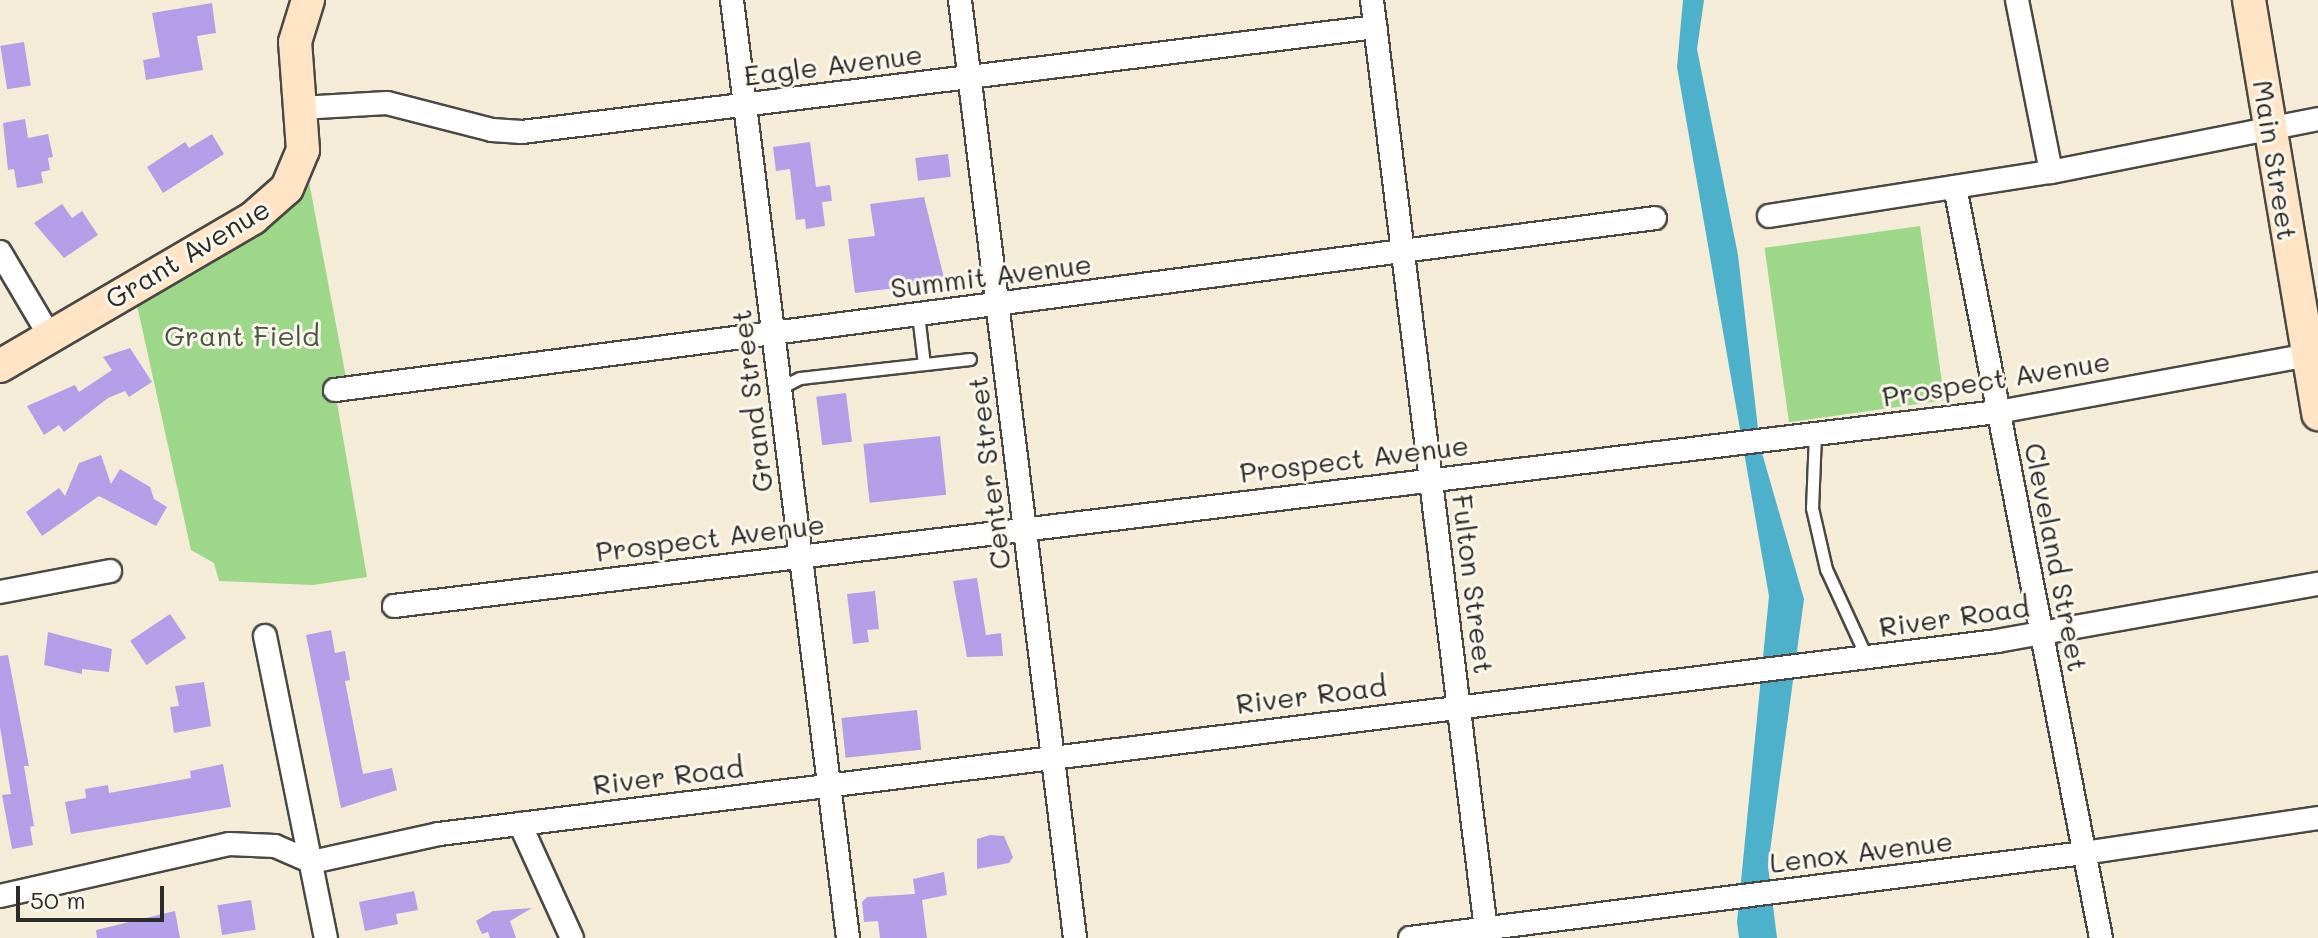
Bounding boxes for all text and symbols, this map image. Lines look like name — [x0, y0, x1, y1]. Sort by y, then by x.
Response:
street label: Eagle Avenue — [742, 36, 924, 92]
street label: Main Street — [2247, 77, 2305, 243]
street label: Grant Avenue — [99, 191, 275, 315]
street label: Summit Avenue — [888, 246, 1094, 304]
street label: Grand Street — [723, 308, 779, 494]
park label: Grant Field — [164, 318, 320, 352]
street label: Prospect Avenue — [1879, 343, 2113, 413]
street label: Center Street — [959, 374, 1017, 572]
street label: Prospect Avenue — [1238, 427, 1470, 489]
street label: Cleveland Street — [2018, 440, 2096, 674]
street label: Fulton Street — [1446, 492, 1502, 676]
street label: Prospect Avenue — [594, 506, 826, 568]
street label: River Road — [1877, 589, 2031, 643]
street label: River Road — [1234, 668, 1388, 720]
street label: River Road — [591, 749, 745, 801]
street label: Lenox Avenue — [1768, 823, 1954, 879]
scale bar — [20, 870, 168, 920]
text: 50 m — [30, 884, 86, 915]

